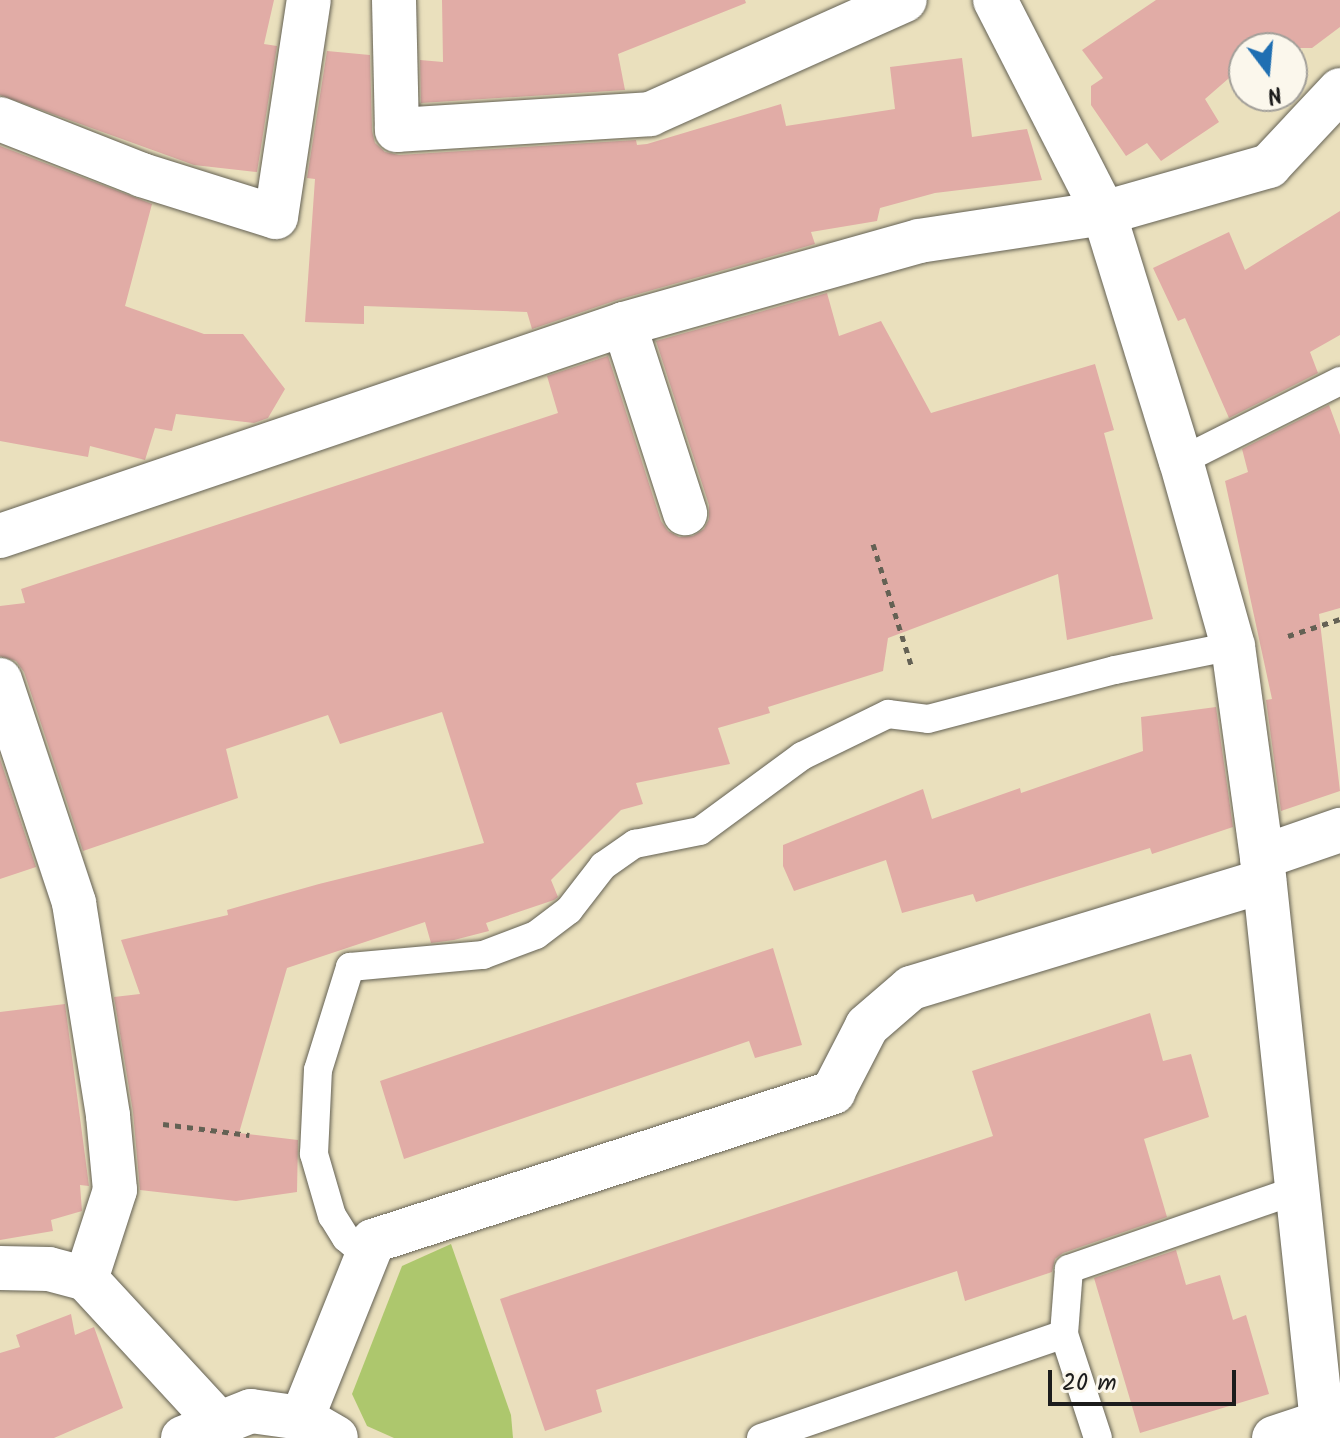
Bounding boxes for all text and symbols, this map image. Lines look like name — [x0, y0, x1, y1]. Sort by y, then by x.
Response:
north arrow — [1228, 32, 1308, 112]
text: N — [1263, 75, 1286, 112]
scale bar — [1052, 1354, 1240, 1404]
text: 20 m — [1062, 1364, 1117, 1403]

